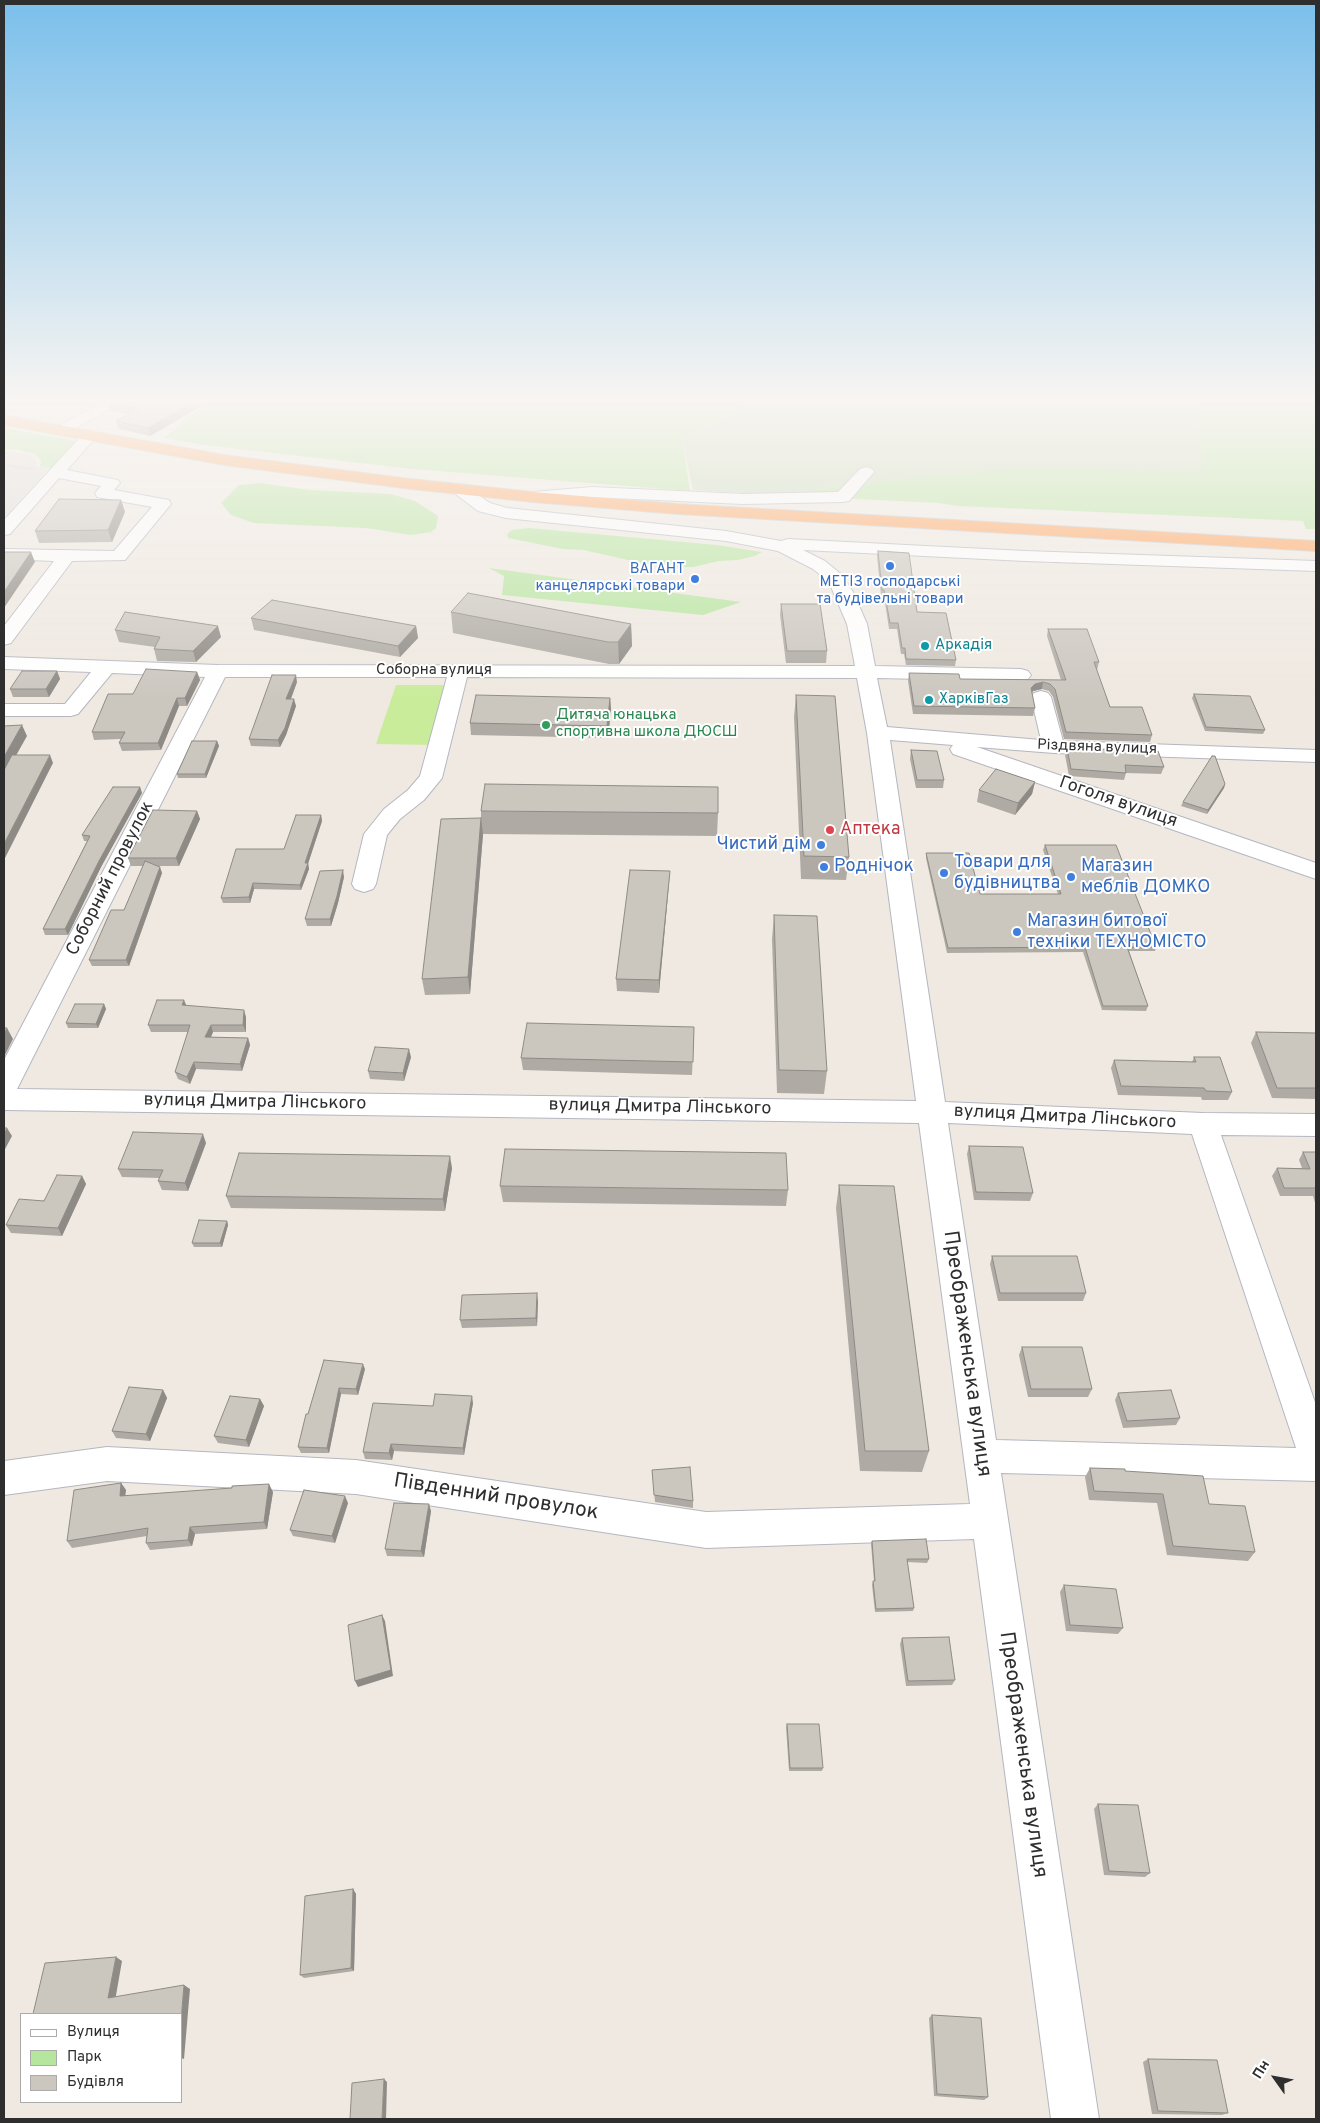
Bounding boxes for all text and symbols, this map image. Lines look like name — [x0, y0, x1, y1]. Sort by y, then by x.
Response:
marker: МЕТІЗ господарські та будівельні товари — [884, 560, 896, 572]
place label: ВАГАНТ канцелярські товари — [535, 561, 685, 596]
marker: ВАГАНТ канцелярські товари — [689, 573, 701, 585]
place label: МЕТІЗ господарські та будівельні товари — [816, 574, 964, 609]
place label: Аркадія — [935, 637, 992, 655]
marker: Аркадія — [919, 640, 931, 652]
street label: Соборна вулиця — [376, 662, 492, 680]
place label: ХарківГаз — [939, 691, 1009, 709]
marker: ХарківГаз — [923, 694, 935, 706]
place label: Дитяча юнацька спортивна школа ДЮСШ — [556, 707, 737, 742]
marker: Дитяча юнацька спортивна школа ДЮСШ — [540, 719, 552, 731]
street label: Різдвяна вулиця — [1037, 737, 1157, 759]
street label: Гоголя вулиця — [1056, 773, 1180, 833]
street label: Соборний провулок — [63, 798, 159, 960]
place label: Аптека — [840, 819, 901, 841]
marker: Аптека — [824, 824, 836, 836]
place label: Чистий дім — [716, 834, 811, 856]
marker: Чистий дім — [815, 839, 827, 851]
place label: Товари для будівництва — [954, 852, 1060, 894]
place label: Роднічок — [834, 856, 914, 878]
place label: Магазин меблів ДОМКО — [1081, 856, 1210, 899]
marker: Роднічок — [818, 861, 830, 873]
marker: Товари для будівництва — [938, 867, 950, 879]
marker: Магазин меблів ДОМКО — [1065, 871, 1077, 883]
place label: Магазин битової техніки ТЕХНОМІСТО — [1027, 911, 1207, 954]
marker: Магазин битової техніки ТЕХНОМІСТО — [1011, 926, 1023, 938]
street label: вулиця Дмитра Лінського — [143, 1090, 367, 1116]
street label: вулиця Дмитра Лінського — [548, 1095, 772, 1121]
street label: вулиця Дмитра Лінського — [953, 1101, 1177, 1135]
street label: Преображенська вулиця — [936, 1229, 996, 1479]
street label: Південний провулок — [392, 1469, 600, 1527]
street label: Преображенська вулиця — [992, 1630, 1052, 1880]
legend — [20, 2013, 182, 2103]
text: Вулиця — [67, 2023, 120, 2042]
text: Парк — [67, 2048, 102, 2067]
north arrow — [1250, 2053, 1300, 2103]
text: Пн — [1250, 2057, 1274, 2082]
text: Будівля — [67, 2073, 124, 2092]

